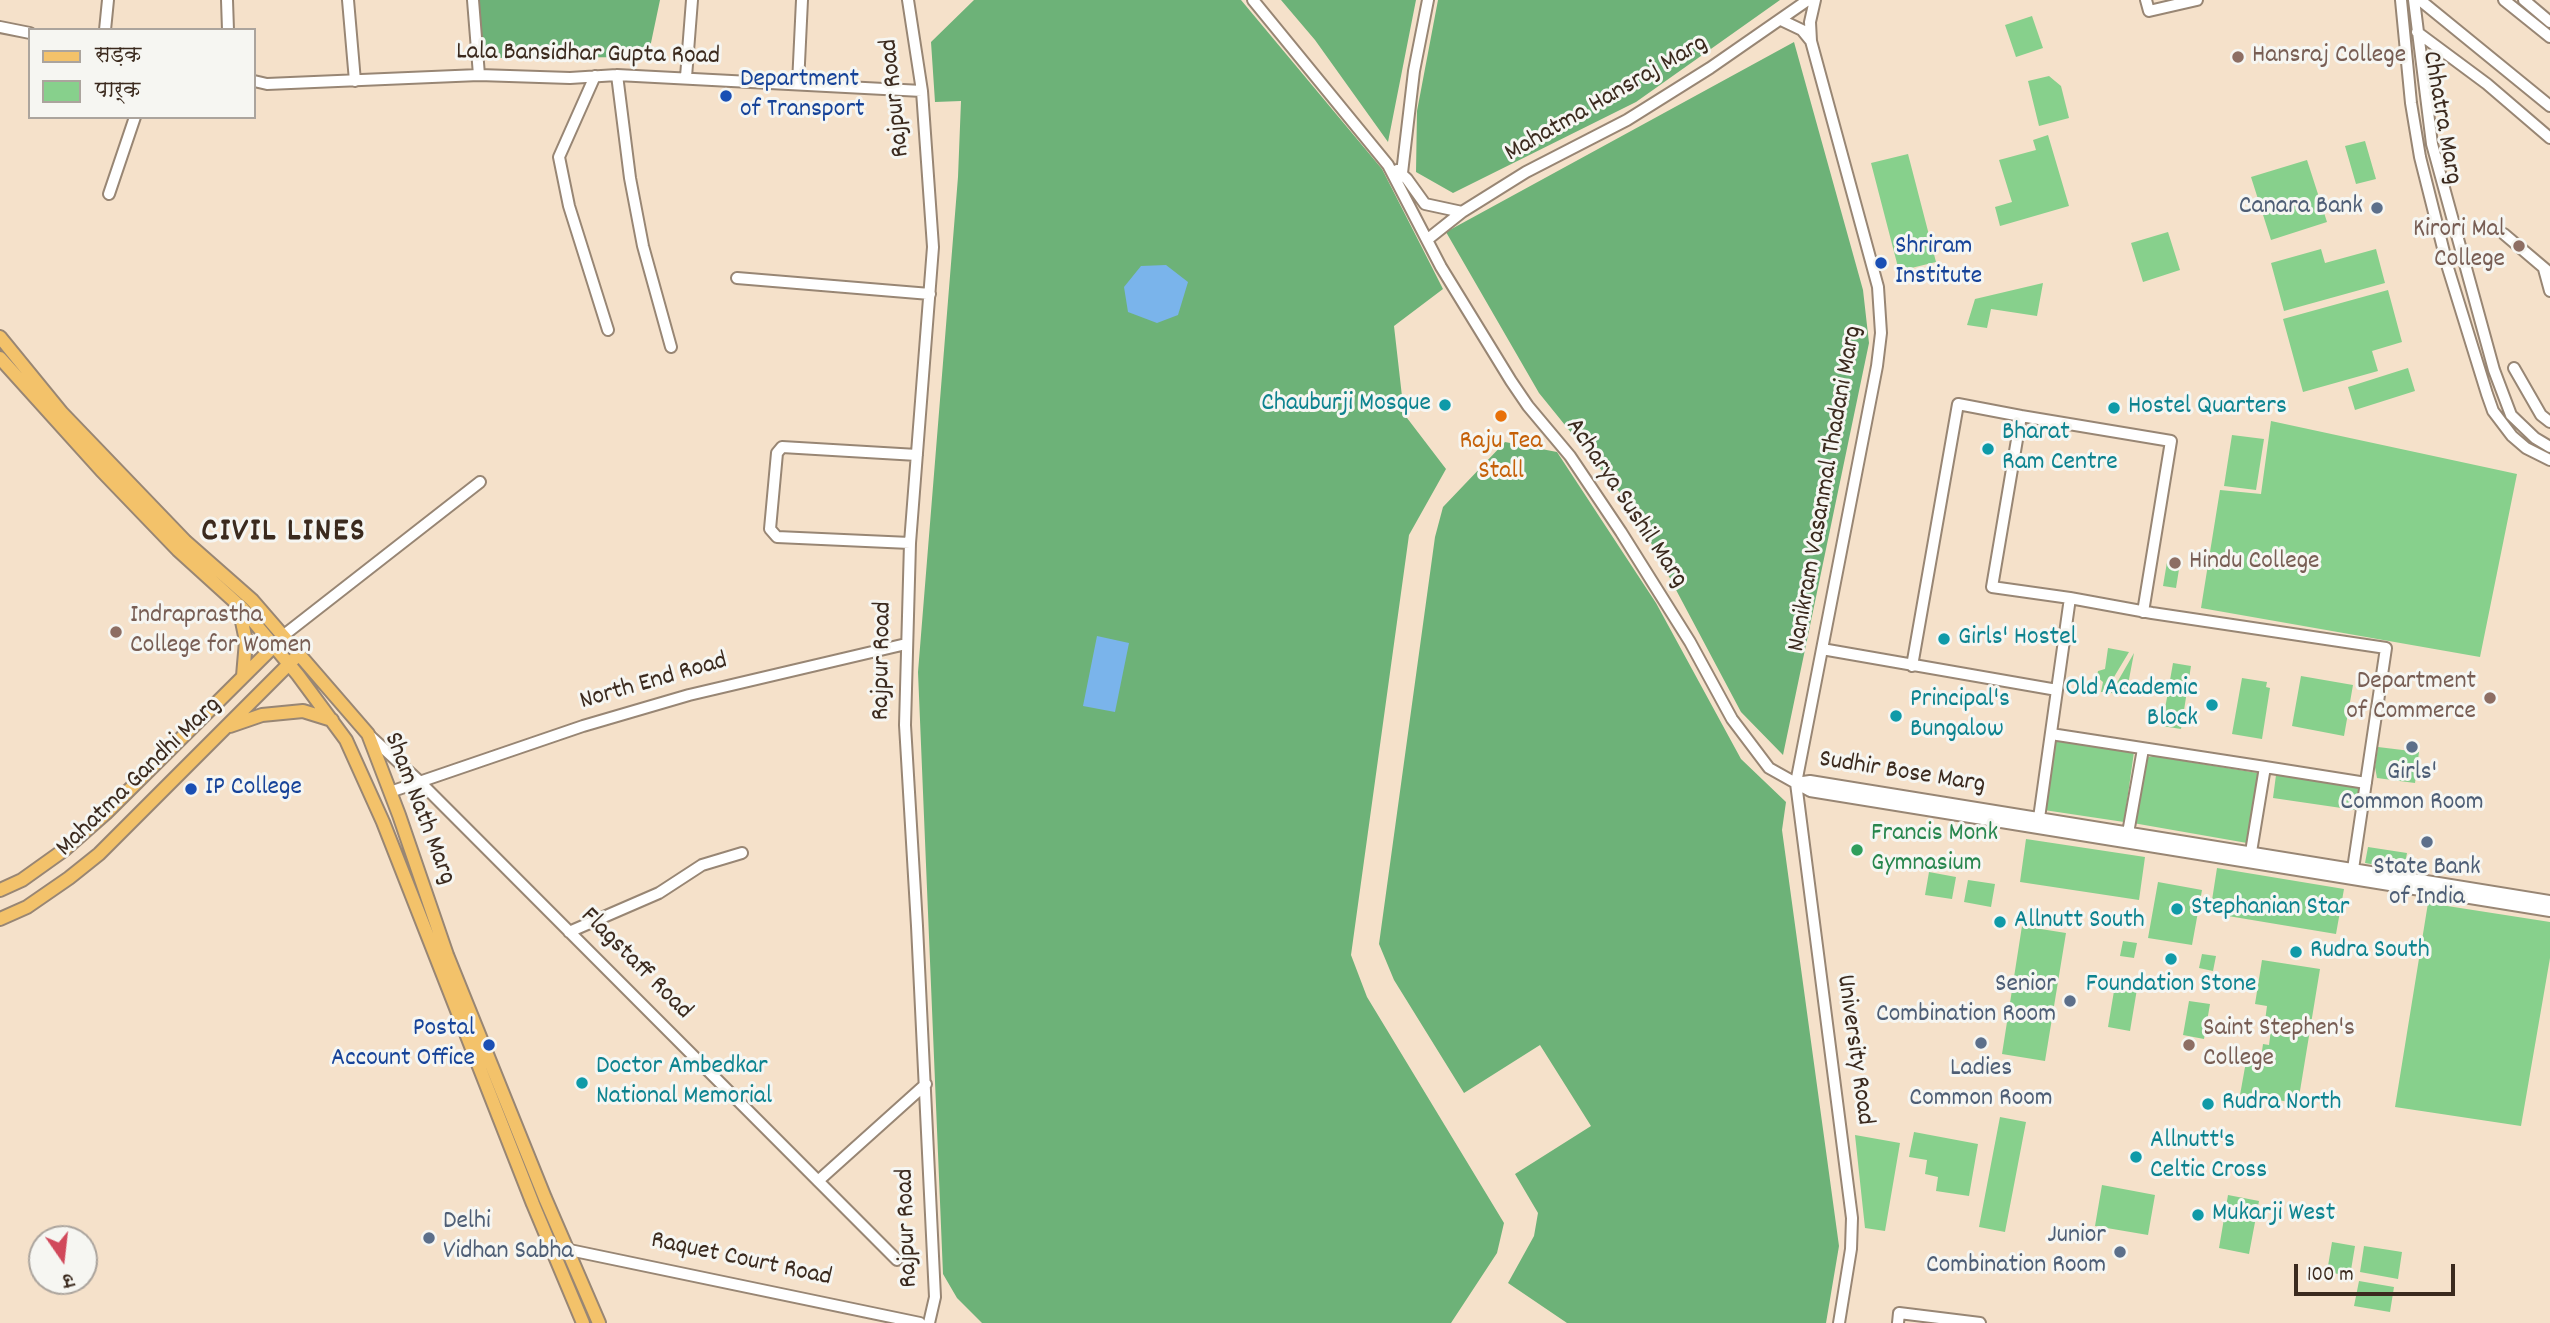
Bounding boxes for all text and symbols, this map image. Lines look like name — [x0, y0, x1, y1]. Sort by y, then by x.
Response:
legend — [28, 28, 256, 119]
street label: Mahatma Hansraj Marg — [1500, 29, 1714, 171]
street label: Rajpur Road — [875, 37, 919, 159]
street label: Lala Bansidhar Gupta Road — [456, 38, 720, 74]
place label: Hansraj College — [2252, 41, 2406, 73]
text: सड़क — [95, 42, 141, 72]
marker: Hansraj College — [2230, 49, 2246, 65]
street label: Chhatra Marg — [2413, 49, 2467, 187]
place label: Department of Transport — [740, 65, 865, 126]
text: पार्क — [95, 77, 141, 107]
marker: Department of Transport — [718, 88, 734, 104]
place label: Canara Bank — [2239, 192, 2363, 224]
marker: Canara Bank — [2369, 200, 2385, 216]
place label: Kirori Mal College — [2413, 215, 2505, 276]
place label: Shriram Institute — [1895, 232, 1982, 294]
marker: Kirori Mal College — [2511, 238, 2527, 254]
marker: Shriram Institute — [1873, 255, 1889, 271]
street label: Nanikram Vasanmal Thadani Marg — [1783, 324, 1871, 654]
place label: Chauburji Mosque — [1261, 389, 1431, 421]
place label: Hostel Quarters — [2128, 392, 2287, 424]
marker: Chauburji Mosque — [1437, 397, 1453, 413]
marker: Hostel Quarters — [2106, 400, 2122, 416]
marker: Raju Tea Stall — [1493, 408, 1509, 424]
street label: Acharya Sushil Marg — [1557, 413, 1693, 595]
place label: Bharat Ram Centre — [2002, 418, 2118, 480]
place label: Raju Tea Stall — [1460, 427, 1542, 488]
marker: Bharat Ram Centre — [1980, 441, 1996, 457]
district label: CIVIL LINES — [203, 514, 365, 554]
place label: Hindu College — [2189, 547, 2319, 579]
marker: Hindu College — [2167, 555, 2183, 571]
place label: Indraprastha College for Women — [130, 601, 311, 662]
street label: Rajpur Road — [867, 601, 901, 721]
place label: Girls' Hostel — [1958, 623, 2077, 655]
marker: Indraprastha College for Women — [108, 624, 124, 640]
marker: Girls' Hostel — [1936, 631, 1952, 647]
street label: North End Road — [577, 647, 731, 719]
place label: Department of Commerce — [2346, 667, 2476, 728]
place label: Old Academic Block — [2065, 674, 2198, 736]
place label: Principal's Bungalow — [1910, 685, 2010, 746]
marker: Department of Commerce — [2482, 690, 2498, 706]
street label: Mahatma Gandhi Marg — [51, 691, 229, 865]
marker: Old Academic Block — [2204, 697, 2220, 713]
marker: Principal's Bungalow — [1888, 708, 1904, 724]
street label: Sham Nath Marg — [375, 729, 461, 889]
marker: Girls' Common Room — [2404, 739, 2420, 755]
street label: Sudhir Bose Marg — [1817, 745, 1987, 803]
place label: Girls' Common Room — [2340, 758, 2484, 820]
place label: IP College — [205, 773, 302, 805]
marker: IP College — [183, 781, 199, 797]
place label: Francis Monk Gymnasium — [1871, 819, 1998, 880]
marker: State Bank of India — [2419, 834, 2435, 850]
marker: Francis Monk Gymnasium — [1849, 842, 1865, 858]
place label: State Bank of India — [2373, 853, 2481, 914]
place label: Stephanian Star — [2191, 893, 2349, 925]
marker: Stephanian Star — [2169, 901, 2185, 917]
street label: Flagstaff Road — [572, 902, 698, 1028]
place label: Allnutt South — [2014, 906, 2145, 938]
marker: Allnutt South — [1992, 914, 2008, 930]
place label: Rudra South — [2310, 936, 2430, 968]
marker: Rudra South — [2288, 944, 2304, 960]
marker: Foundation Stone — [2163, 951, 2179, 967]
place label: Senior Combination Room — [1876, 970, 2056, 1032]
place label: Foundation Stone — [2086, 970, 2256, 1002]
street label: University Road — [1827, 973, 1879, 1127]
marker: Senior Combination Room — [2062, 993, 2078, 1009]
place label: Postal Account Office — [331, 1014, 475, 1076]
place label: Saint Stephen's College — [2203, 1014, 2355, 1076]
marker: Ladies Common Room — [1973, 1035, 1989, 1051]
marker: Postal Account Office — [481, 1037, 497, 1053]
marker: Saint Stephen's College — [2181, 1037, 2197, 1053]
place label: Doctor Ambedkar National Memorial — [596, 1052, 772, 1114]
place label: Ladies Common Room — [1909, 1054, 2053, 1116]
marker: Doctor Ambedkar National Memorial — [574, 1075, 590, 1091]
place label: Rudra North — [2222, 1088, 2341, 1120]
marker: Rudra North — [2200, 1096, 2216, 1112]
place label: Allnutt's Celtic Cross — [2150, 1126, 2267, 1188]
marker: Allnutt's Celtic Cross — [2128, 1149, 2144, 1165]
street label: Rajpur Road — [891, 1168, 927, 1288]
place label: Mukarji West — [2212, 1199, 2335, 1231]
place label: Delhi Vidhan Sabha — [443, 1207, 574, 1268]
marker: Mukarji West — [2190, 1207, 2206, 1223]
place label: Junior Combination Room — [1926, 1221, 2106, 1282]
north arrow — [28, 1225, 98, 1295]
street label: Raquet Court Road — [648, 1227, 834, 1295]
marker: Delhi Vidhan Sabha — [421, 1230, 437, 1246]
marker: Junior Combination Room — [2112, 1244, 2128, 1260]
scale bar — [2298, 1250, 2459, 1294]
text: 100 m — [2307, 1261, 2354, 1291]
text: उ — [59, 1265, 76, 1293]

